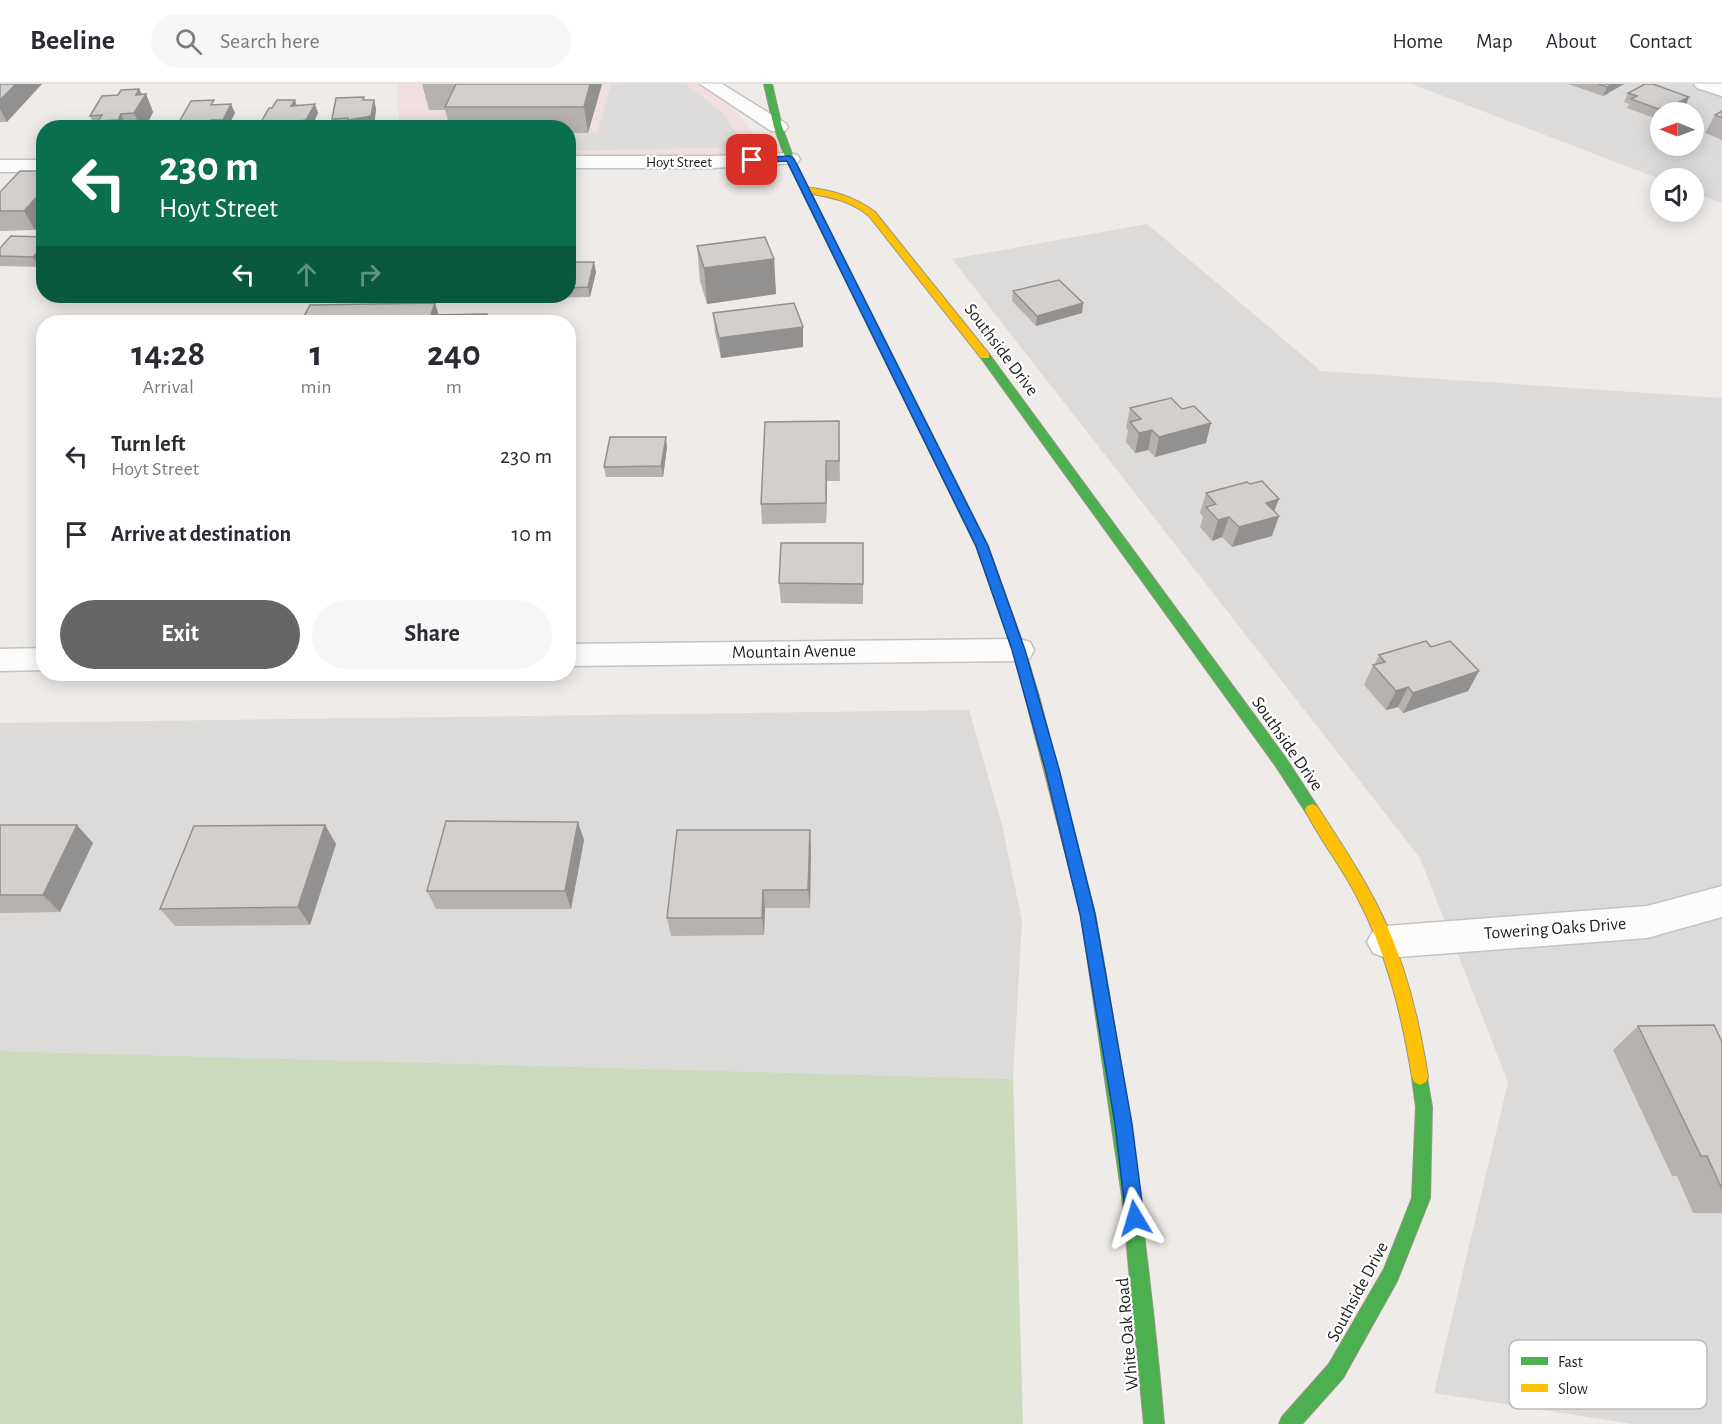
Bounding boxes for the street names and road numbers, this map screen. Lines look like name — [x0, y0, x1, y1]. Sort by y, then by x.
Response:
street label: Hoyt Street — [646, 155, 712, 170]
street label: Southside Drive — [961, 301, 1041, 399]
street label: Mountain Avenue — [732, 642, 856, 662]
street label: Southside Drive — [1248, 694, 1326, 794]
street label: Towering Oaks Drive — [1483, 915, 1627, 943]
street label: Southside Drive — [1324, 1239, 1392, 1345]
street label: White Oak Road — [1114, 1277, 1142, 1391]

